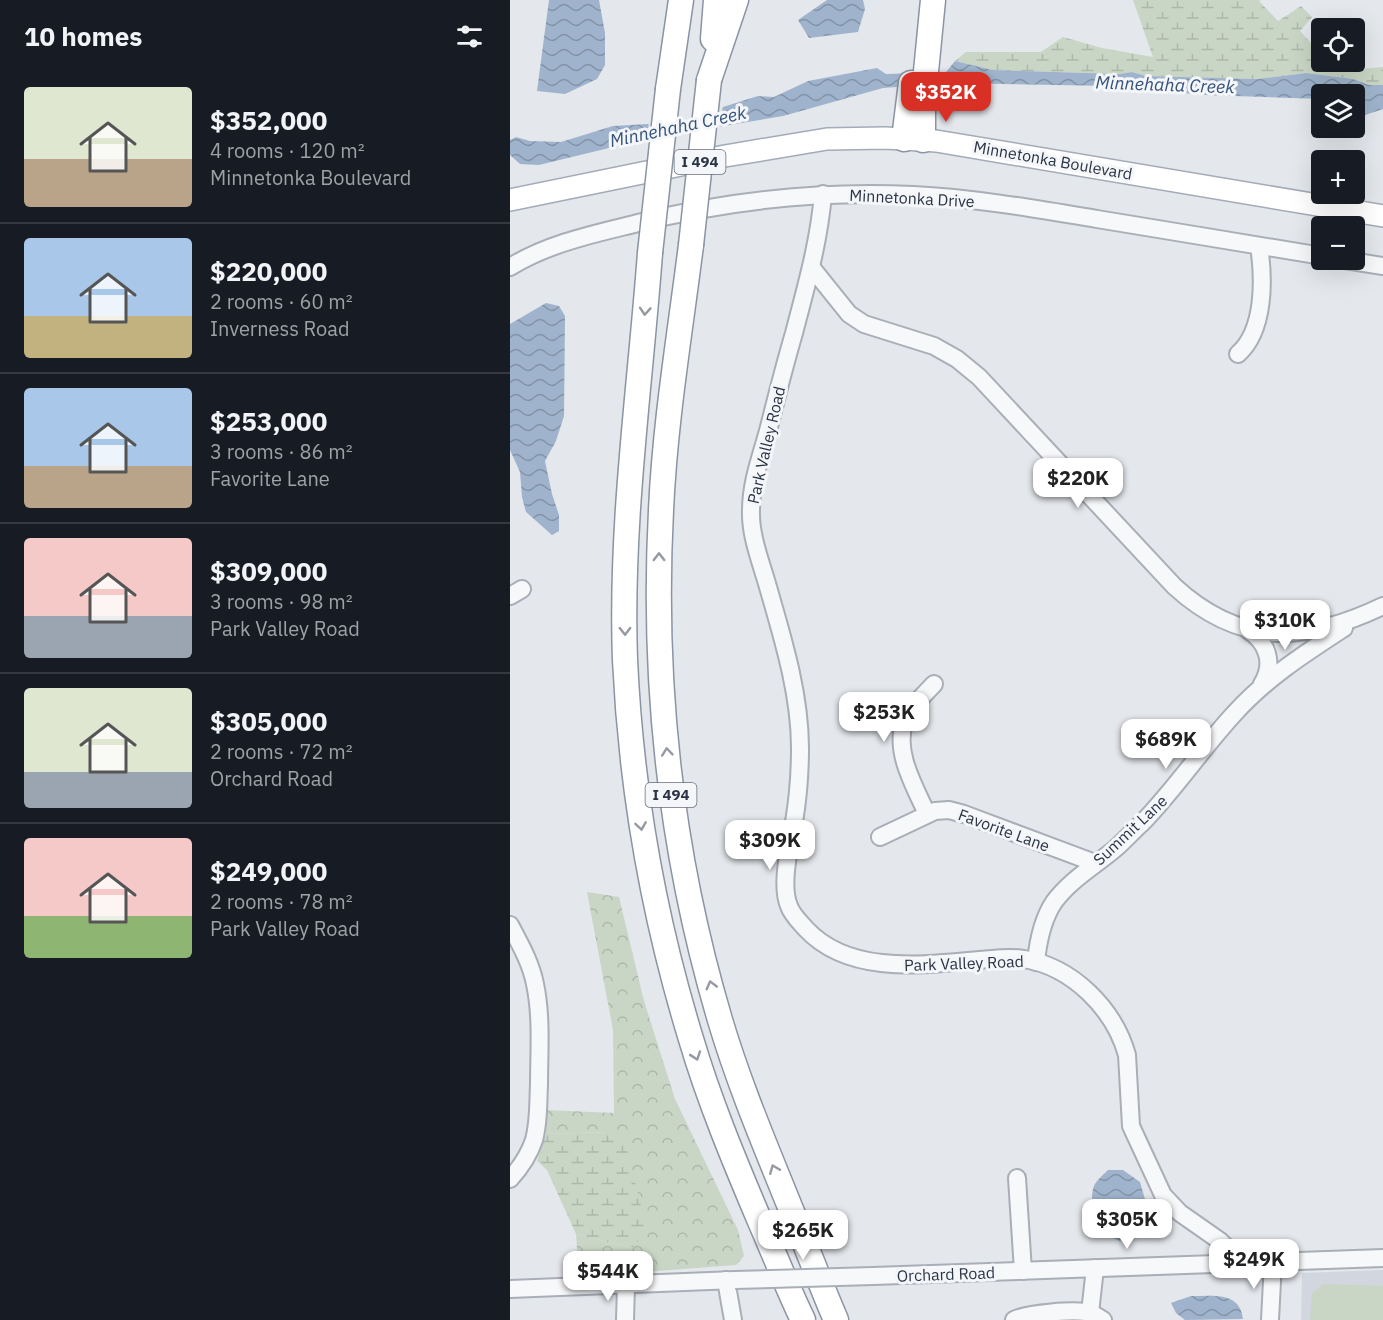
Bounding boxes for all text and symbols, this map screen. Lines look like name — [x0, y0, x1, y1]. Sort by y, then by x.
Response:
map controls — [1311, 18, 1365, 270]
button: locate — [1311, 18, 1365, 72]
text: 10 homes — [24, 19, 142, 53]
icon: filters — [453, 20, 486, 53]
water label: Minnehaha Creek — [1095, 71, 1236, 98]
pin: $352K — [904, 72, 988, 123]
text: $352K — [915, 78, 977, 105]
button: layers — [1311, 84, 1365, 138]
water label: Minnehaha Creek — [608, 101, 749, 152]
text: $352,000 — [210, 103, 327, 137]
icon: home — [72, 111, 144, 183]
street label: Minnetonka Boulevard — [972, 136, 1134, 184]
text: 4 rooms · 120 m² — [210, 137, 365, 164]
road number: I 494 — [674, 150, 726, 174]
button: + — [1311, 150, 1365, 204]
text: Minnetonka Boulevard — [210, 164, 411, 191]
street label: Minnetonka Drive — [849, 185, 975, 211]
button: − — [1311, 216, 1365, 270]
text: $220,000 — [210, 254, 327, 288]
icon: home — [72, 262, 144, 334]
text: 2 rooms · 60 m² — [210, 288, 353, 315]
one-way arrow — [639, 307, 652, 316]
text: Inverness Road — [210, 315, 350, 342]
street label: Park Valley Road — [743, 384, 789, 506]
text: $253,000 — [210, 404, 327, 438]
icon: home — [72, 412, 144, 484]
text: 3 rooms · 86 m² — [210, 438, 353, 465]
pin: $220K — [1036, 458, 1120, 509]
text: $220K — [1047, 464, 1109, 491]
text: Favorite Lane — [210, 465, 330, 492]
one-way arrow — [653, 553, 666, 562]
text: $309,000 — [210, 554, 327, 588]
icon: home — [72, 562, 144, 634]
text: 3 rooms · 98 m² — [210, 588, 353, 615]
pin: $310K — [1243, 600, 1327, 651]
text: $310K — [1254, 606, 1316, 633]
text: Park Valley Road — [210, 615, 360, 642]
one-way arrow — [619, 627, 631, 636]
pin: $253K — [842, 692, 926, 743]
text: $253K — [853, 698, 915, 725]
text: $305,000 — [210, 704, 327, 738]
icon: home — [72, 712, 144, 784]
pin: $689K — [1124, 719, 1208, 770]
text: $689K — [1135, 725, 1197, 752]
text: 2 rooms · 72 m² — [210, 738, 353, 765]
one-way arrow — [661, 748, 673, 757]
text: Orchard Road — [210, 765, 333, 792]
road number: I 494 — [646, 783, 696, 807]
street label: Summit Lane — [1089, 790, 1171, 869]
street label: Favorite Lane — [956, 804, 1053, 856]
one-way arrow — [634, 820, 647, 830]
pin: $309K — [728, 820, 812, 871]
text: $309K — [739, 826, 801, 853]
text: $249,000 — [210, 854, 327, 888]
icon: home — [72, 862, 144, 934]
text: 2 rooms · 78 m² — [210, 888, 353, 915]
text: Park Valley Road — [210, 915, 360, 942]
street label: Park Valley Road — [904, 951, 1024, 975]
one-way arrow — [705, 980, 718, 990]
one-way arrow — [689, 1050, 702, 1061]
one-way arrow — [769, 1164, 782, 1174]
pin: $305K — [1085, 1199, 1169, 1250]
text: $305K — [1096, 1205, 1158, 1232]
pin: $265K — [761, 1210, 845, 1261]
text: $265K — [772, 1216, 834, 1243]
pin: $249K — [1212, 1239, 1296, 1290]
text: $249K — [1223, 1245, 1285, 1272]
pin: $544K — [566, 1251, 650, 1302]
text: $544K — [577, 1257, 639, 1284]
street label: Orchard Road — [896, 1262, 996, 1286]

